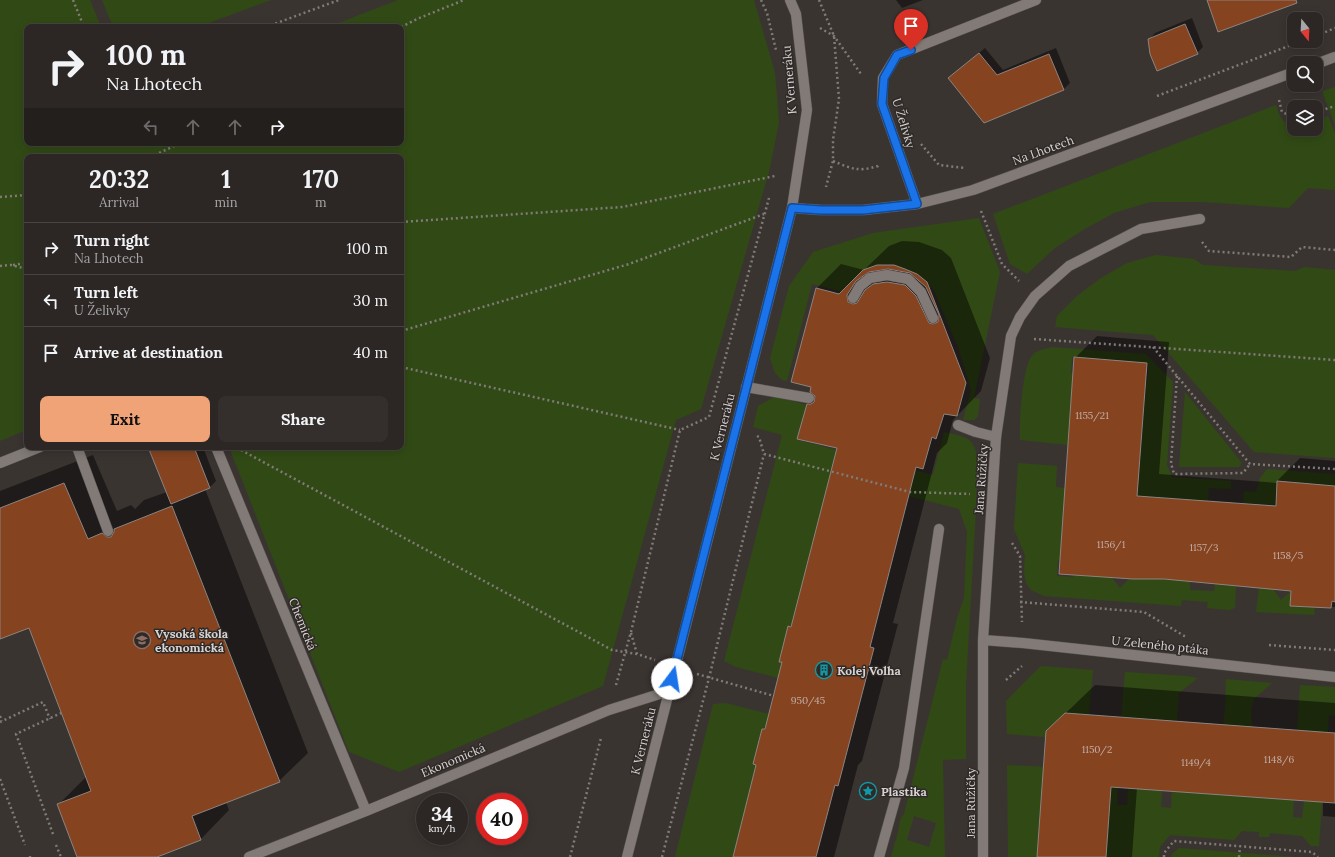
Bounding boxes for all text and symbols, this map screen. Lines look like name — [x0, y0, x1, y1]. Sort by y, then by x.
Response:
pin — [894, 9, 928, 50]
north arrow — [1287, 12, 1323, 48]
map controls — [1287, 12, 1323, 136]
icon: arrive — [900, 15, 922, 37]
text: 100 m — [106, 37, 186, 73]
icon: right — [40, 40, 92, 92]
street label: K Verneráku — [779, 45, 799, 115]
button: search — [1287, 56, 1323, 92]
text: Na Lhotech — [106, 72, 202, 95]
street label: U Želivky — [889, 96, 919, 150]
button: layers — [1287, 100, 1323, 136]
icon: left — [140, 116, 162, 138]
icon: ahead — [182, 116, 204, 138]
icon: ahead — [224, 116, 246, 138]
icon: right — [266, 116, 288, 138]
street label: Na Lhotech — [1010, 132, 1076, 168]
text: 20:32 — [89, 164, 149, 195]
text: 1 — [221, 164, 231, 195]
text: 170 — [303, 164, 339, 195]
text: Arrival — [99, 194, 139, 211]
text: min — [214, 194, 238, 211]
text: m — [315, 194, 327, 211]
text: Turn right — [74, 231, 150, 250]
icon: right — [40, 238, 62, 260]
text: 100 m — [347, 239, 388, 258]
text: Na Lhotech — [74, 250, 144, 267]
text: Turn left — [74, 283, 138, 302]
icon: left — [40, 290, 62, 312]
text: 30 m — [353, 291, 388, 310]
text: U Želivky — [74, 302, 130, 319]
icon: arrive — [40, 342, 62, 364]
text: Arrive at destination — [74, 343, 223, 362]
text: 40 m — [353, 343, 388, 362]
street label: K Verneráku — [706, 392, 738, 462]
button: Exit — [40, 396, 210, 442]
button: Share — [218, 396, 388, 442]
house number: 1155/21 — [1075, 409, 1109, 422]
street label: Jana Růžičky — [971, 443, 991, 516]
house number: 1156/1 — [1097, 538, 1126, 551]
house number: 1157/3 — [1189, 541, 1219, 554]
house number: 1158/5 — [1273, 549, 1303, 562]
street label: Chemická — [286, 596, 320, 652]
place label: Vysoká škola ekonomická — [155, 626, 229, 655]
school or university icon: Vysoká škola ekonomická — [132, 630, 152, 650]
street label: U Zeleného ptáka — [1111, 632, 1209, 658]
position arrow — [651, 658, 693, 700]
building icon: Kolej Volha — [814, 660, 834, 680]
place label: Kolej Volha — [837, 663, 901, 678]
house number: 950/45 — [791, 694, 825, 707]
street label: K Verneráku — [627, 706, 659, 776]
street label: Ekonomická — [419, 740, 487, 780]
house number: 1150/2 — [1082, 743, 1112, 756]
house number: 1148/6 — [1264, 753, 1294, 766]
house number: 1149/4 — [1181, 756, 1212, 769]
street label: Jana Růžičky — [963, 767, 978, 839]
place icon: Plastika — [858, 781, 878, 801]
place label: Plastika — [881, 784, 927, 799]
speed limit sign: 40 — [476, 793, 528, 845]
text: 34 — [431, 801, 453, 826]
text: km/h — [428, 822, 456, 835]

